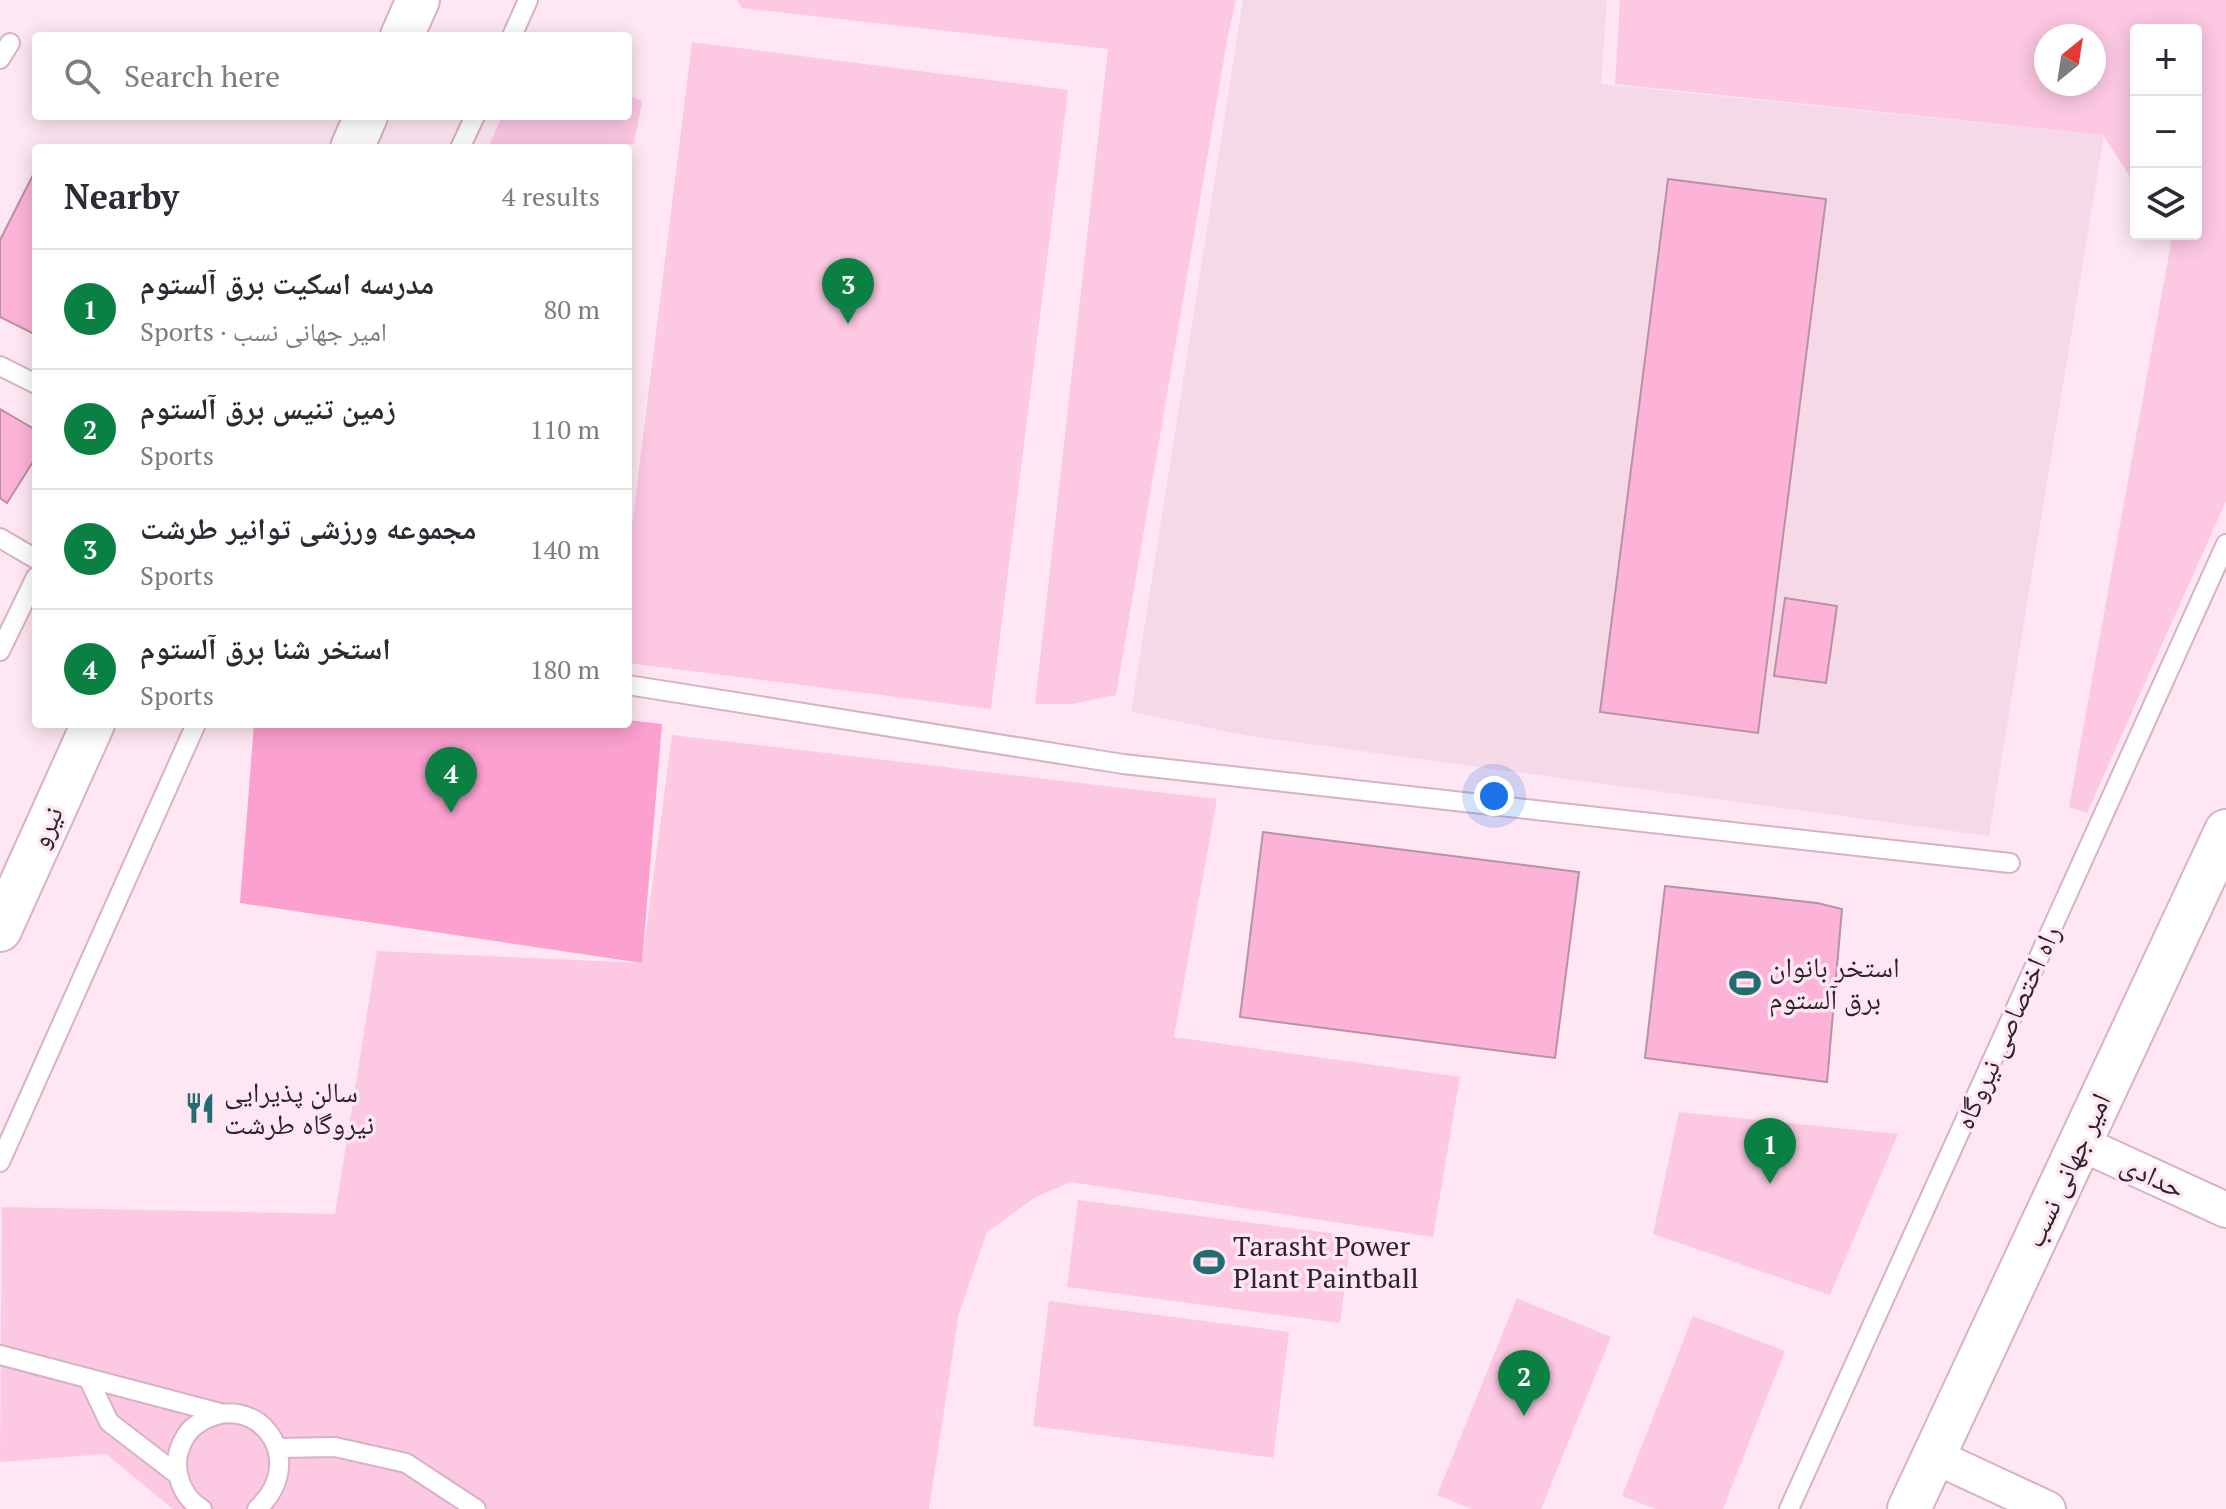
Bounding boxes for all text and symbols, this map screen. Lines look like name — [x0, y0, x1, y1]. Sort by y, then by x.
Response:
north arrow — [2034, 24, 2106, 96]
map controls — [2130, 24, 2202, 240]
button: + — [2130, 24, 2202, 96]
search box — [32, 32, 632, 120]
icon: search — [60, 54, 104, 98]
text: Search here — [124, 56, 280, 96]
button: − — [2130, 96, 2202, 168]
button: layers — [2130, 168, 2202, 240]
text: Nearby — [64, 174, 179, 219]
text: 4 results — [502, 179, 600, 213]
pin: 3 — [822, 258, 874, 324]
text: مدرسه اسکیت برق آلستوم — [140, 263, 434, 303]
text: 1 — [83, 292, 97, 326]
text: 80 m — [544, 292, 600, 326]
text: Sports · امیر جهانی نسب — [140, 314, 387, 348]
text: زمین تنیس برق آلستوم — [140, 388, 396, 428]
text: 2 — [83, 412, 97, 446]
text: 110 m — [530, 412, 600, 446]
text: Sports — [140, 438, 214, 472]
text: مجموعه ورزشی توانیر طرشت — [140, 508, 476, 548]
text: 3 — [83, 532, 97, 566]
text: 140 m — [530, 532, 600, 566]
text: Sports — [140, 558, 214, 592]
text: استخر شنا برق آلستوم — [140, 628, 391, 668]
text: 4 — [83, 652, 97, 686]
text: 180 m — [530, 652, 600, 686]
text: Sports — [140, 678, 214, 712]
pin: 4 — [425, 747, 477, 813]
your location — [1474, 776, 1514, 816]
street label: نیرو — [20, 800, 71, 854]
street label: راه اختصاصی نیروگاه — [1945, 919, 2068, 1135]
place label: استخر بانوان برق آلستوم — [1769, 948, 1900, 1018]
sports icon: استخر بانوان برق آلستوم — [1728, 966, 1762, 1000]
place label: سالن پذیرایی نیروگاه طرشت — [224, 1073, 374, 1142]
street label: امیر جهانی نسب — [2015, 1087, 2118, 1253]
restaurant icon: سالن پذیرایی نیروگاه طرشت — [183, 1091, 217, 1125]
pin: 1 — [1744, 1118, 1796, 1184]
street label: حدادی — [2115, 1145, 2191, 1206]
place label: Tarasht Power Plant Paintball — [1233, 1227, 1419, 1296]
sports icon: Tarasht Power Plant Paintball — [1192, 1245, 1226, 1279]
pin: 2 — [1498, 1350, 1550, 1416]

